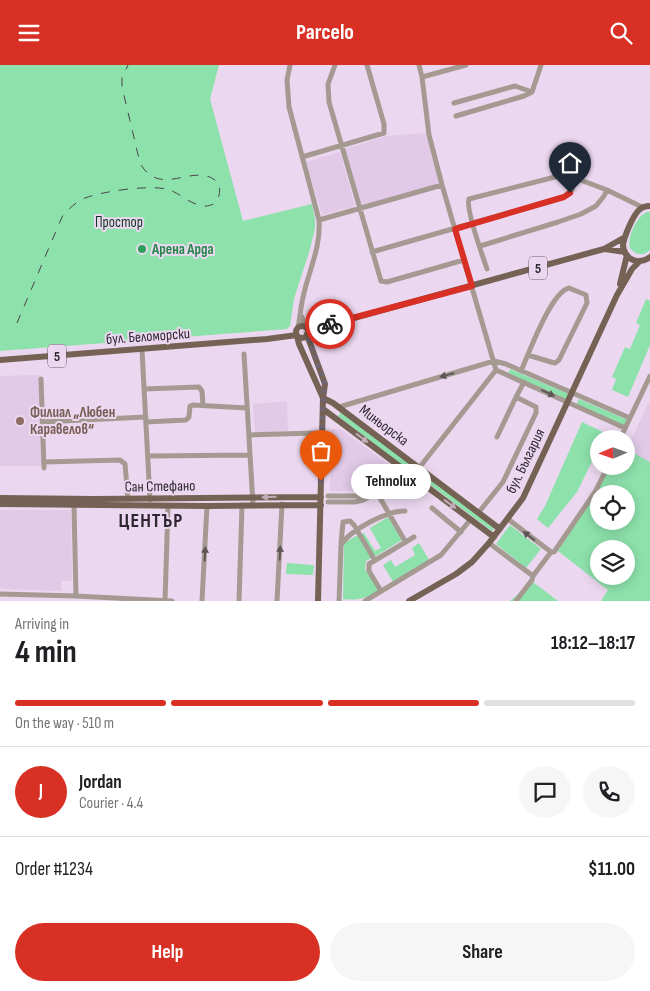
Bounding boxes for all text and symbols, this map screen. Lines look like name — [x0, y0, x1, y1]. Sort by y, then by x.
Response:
icon: menu — [15, 19, 43, 47]
text: Parcelo — [296, 19, 354, 46]
icon: search — [607, 19, 635, 47]
pin — [549, 142, 591, 193]
icon: home — [556, 149, 584, 177]
park label: Простор — [95, 213, 143, 232]
place label: Арена Арда — [151, 240, 214, 259]
marker: Арена Арда — [136, 243, 148, 255]
road number: 5 — [529, 257, 547, 279]
courier — [305, 299, 355, 349]
icon: bike — [316, 310, 344, 338]
street label: бул. Беломорски — [105, 324, 191, 349]
road number: 5 — [48, 345, 66, 367]
one-way arrow — [440, 372, 455, 380]
one-way arrow — [540, 389, 555, 398]
street label: Миньорска — [355, 401, 412, 450]
place label: Филиал „Любен Каравелов“ — [30, 403, 115, 439]
marker: Филиал „Любен Каравелов“ — [14, 415, 26, 427]
street label: бул. България — [502, 426, 549, 497]
pin — [300, 430, 342, 481]
north arrow — [590, 430, 635, 475]
map controls — [590, 430, 635, 585]
one-way arrow — [355, 433, 369, 443]
icon: bag — [307, 437, 335, 465]
callout: Tehnolux — [351, 463, 431, 499]
text: Tehnolux — [366, 472, 416, 491]
street label: Сан Стефано — [125, 476, 196, 497]
button: locate — [590, 485, 635, 530]
one-way arrow — [261, 494, 277, 502]
one-way arrow — [443, 498, 456, 509]
district label: ЦЕНТЪР — [119, 509, 183, 533]
one-way arrow — [523, 530, 536, 541]
button: layers — [590, 540, 635, 585]
one-way arrow — [276, 544, 284, 560]
one-way arrow — [201, 545, 209, 561]
text: Arriving in — [15, 615, 69, 634]
text: 18:12–18:17 — [551, 632, 635, 655]
text: 4 min — [15, 633, 77, 672]
text: On the way · 510 m — [15, 714, 114, 733]
button: chat — [519, 766, 571, 818]
button: phone — [583, 766, 635, 818]
text: Jordan — [79, 771, 122, 794]
text: J — [39, 780, 43, 803]
text: Courier · 4.4 — [79, 794, 143, 813]
text: Order #1234 — [15, 858, 93, 881]
text: $11.00 — [588, 858, 635, 881]
button: Help — [15, 923, 320, 981]
button: Share — [330, 923, 635, 981]

